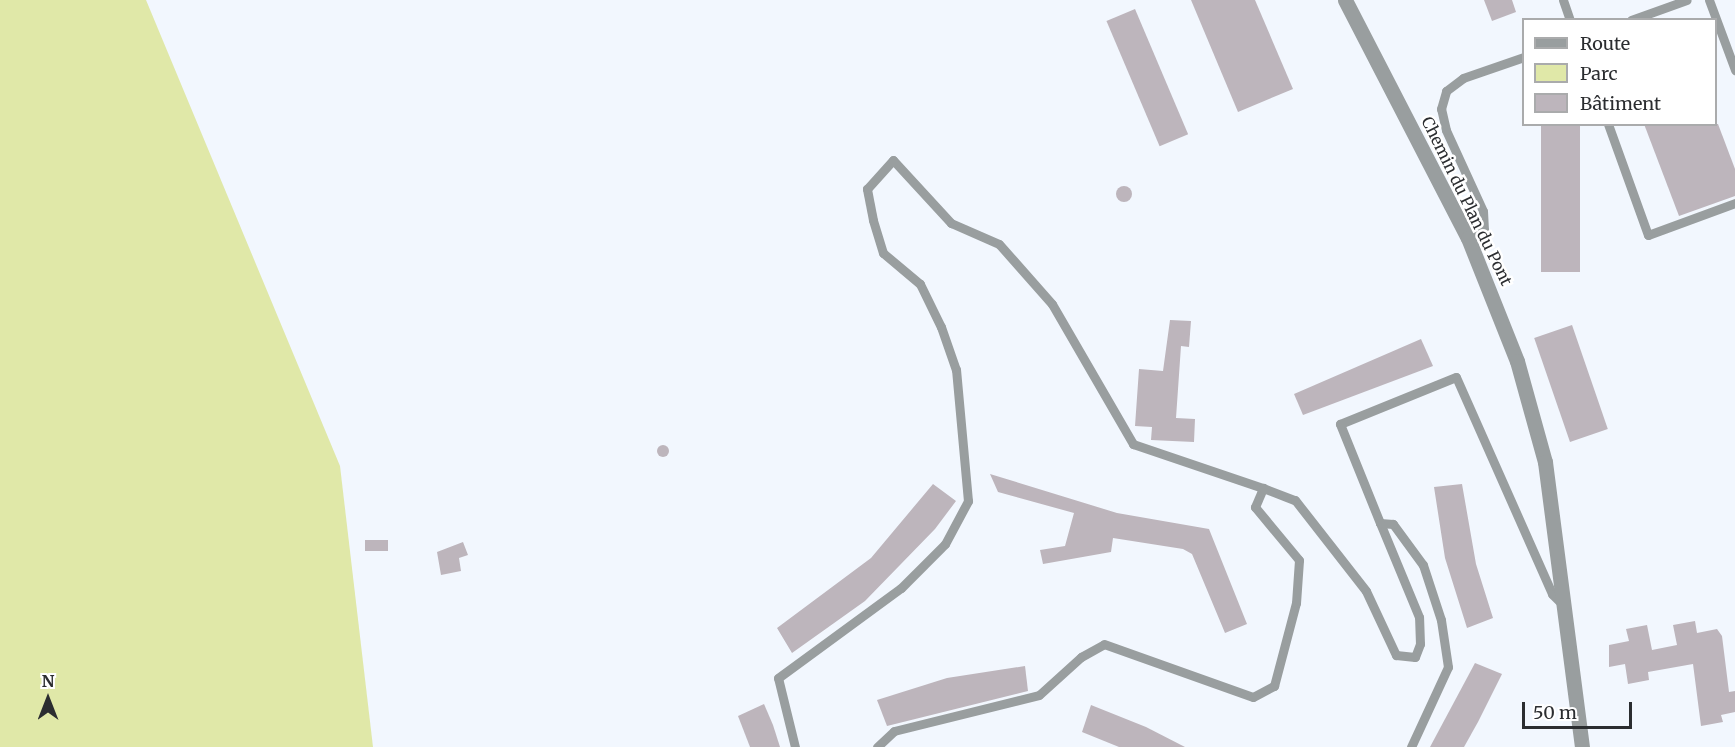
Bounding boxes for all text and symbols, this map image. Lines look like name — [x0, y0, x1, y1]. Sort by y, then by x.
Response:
legend — [1522, 18, 1717, 126]
text: Route — [1580, 32, 1630, 55]
text: Parc — [1580, 62, 1618, 85]
text: Bâtiment — [1580, 92, 1661, 115]
street label: Chemin du Plan du Pont — [1418, 113, 1516, 289]
north arrow — [18, 669, 78, 729]
text: N — [42, 671, 54, 691]
scale bar — [1525, 690, 1634, 728]
text: 50 m — [1533, 701, 1577, 724]

